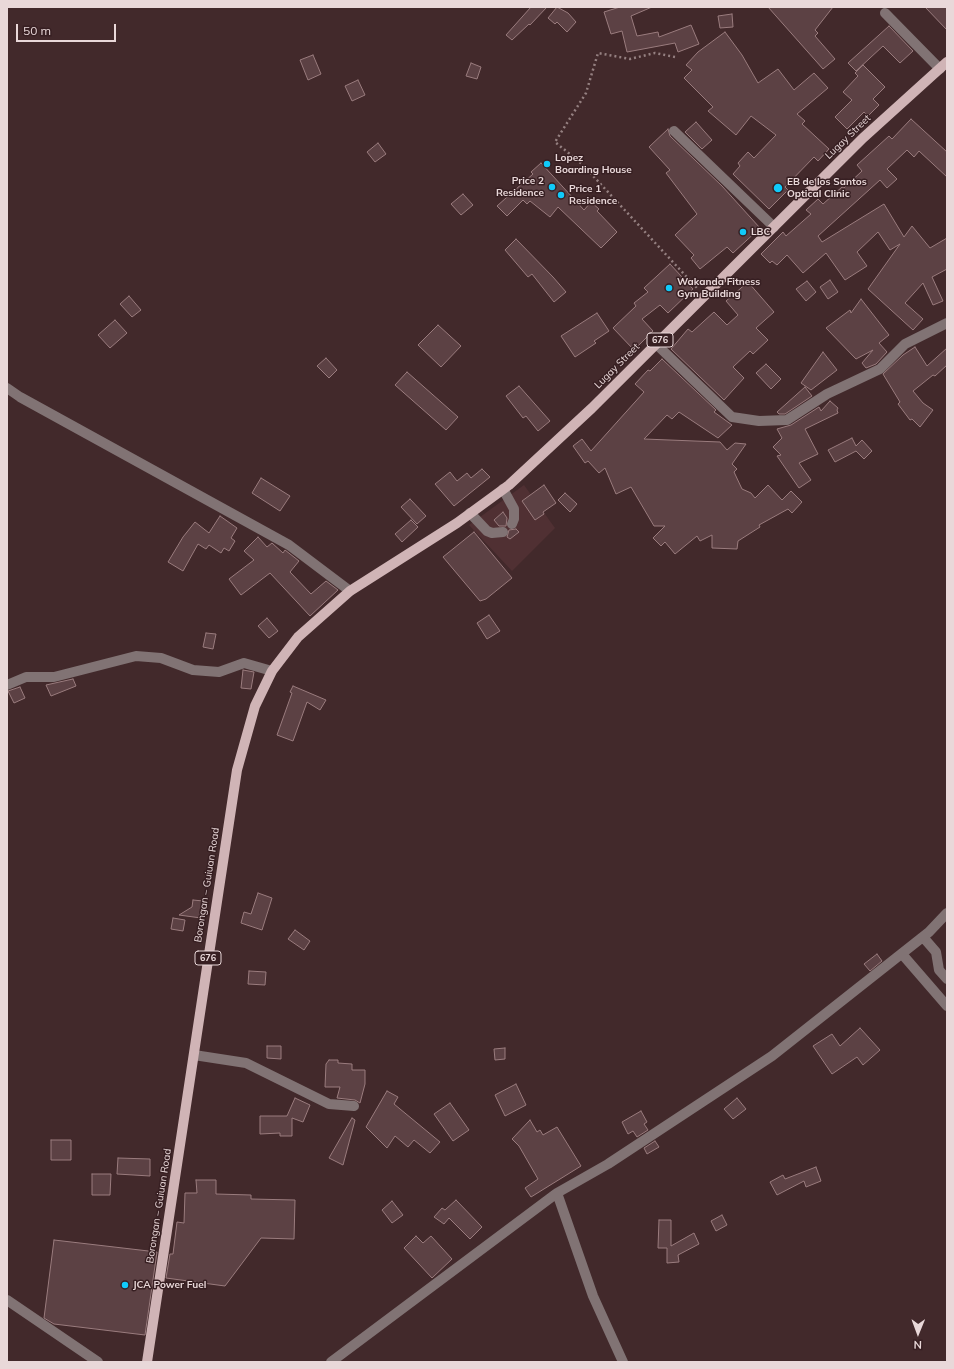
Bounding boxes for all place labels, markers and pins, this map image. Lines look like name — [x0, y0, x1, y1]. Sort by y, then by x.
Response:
place label: Lopez Boarding House — [555, 152, 632, 176]
marker: Lopez Boarding House — [542, 159, 552, 169]
place label: Price 2 Residence — [496, 175, 544, 198]
place label: EB de los Santos Optical Clinic — [787, 176, 867, 200]
marker: Price 2 Residence — [547, 182, 557, 192]
marker: EB de los Santos Optical Clinic — [772, 182, 784, 194]
place label: Price 1 Residence — [569, 183, 617, 206]
marker: Price 1 Residence — [556, 190, 566, 200]
place label: LBC — [751, 226, 770, 238]
marker: LBC — [738, 227, 748, 237]
place label: Wakanda Fitness Gym Building — [677, 276, 760, 300]
marker: Wakanda Fitness Gym Building — [664, 283, 674, 293]
place label: JCA Power Fuel — [133, 1279, 206, 1291]
marker: JCA Power Fuel — [120, 1280, 130, 1290]

